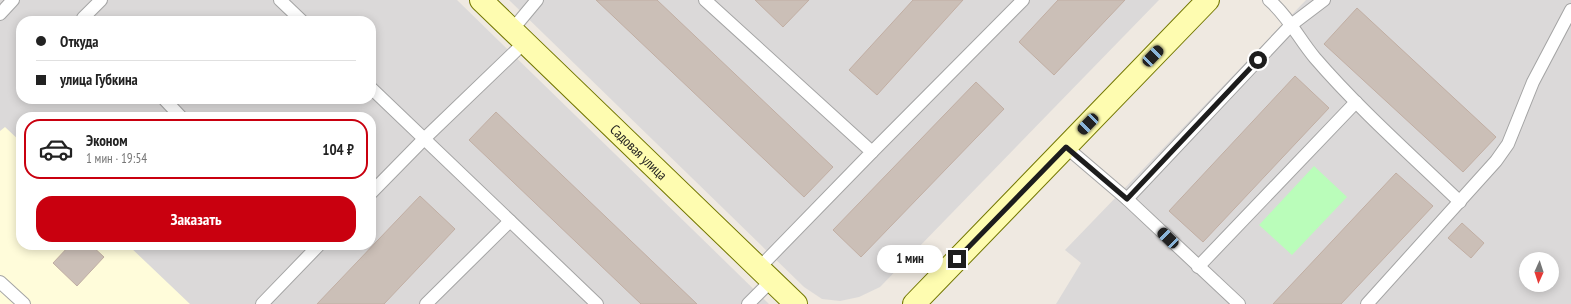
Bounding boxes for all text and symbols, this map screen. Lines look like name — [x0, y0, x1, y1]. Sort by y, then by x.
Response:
text: Откуда — [60, 32, 99, 51]
car — [1140, 43, 1166, 69]
route start — [1249, 51, 1267, 69]
text: улица Губкина — [60, 70, 138, 89]
car — [1075, 111, 1101, 137]
street label: Садовая улица — [606, 120, 671, 184]
icon: car — [38, 131, 74, 167]
text: Эконом — [86, 131, 127, 150]
text: 104 ₽ — [322, 140, 354, 159]
text: 1 мин · 19:54 — [86, 150, 147, 167]
button: Заказать — [36, 196, 356, 242]
car — [1155, 225, 1181, 251]
callout: 1 мин — [877, 245, 943, 273]
text: 1 мин — [896, 250, 924, 267]
route end — [948, 250, 966, 268]
north arrow — [1519, 252, 1559, 292]
map controls — [1519, 252, 1559, 292]

